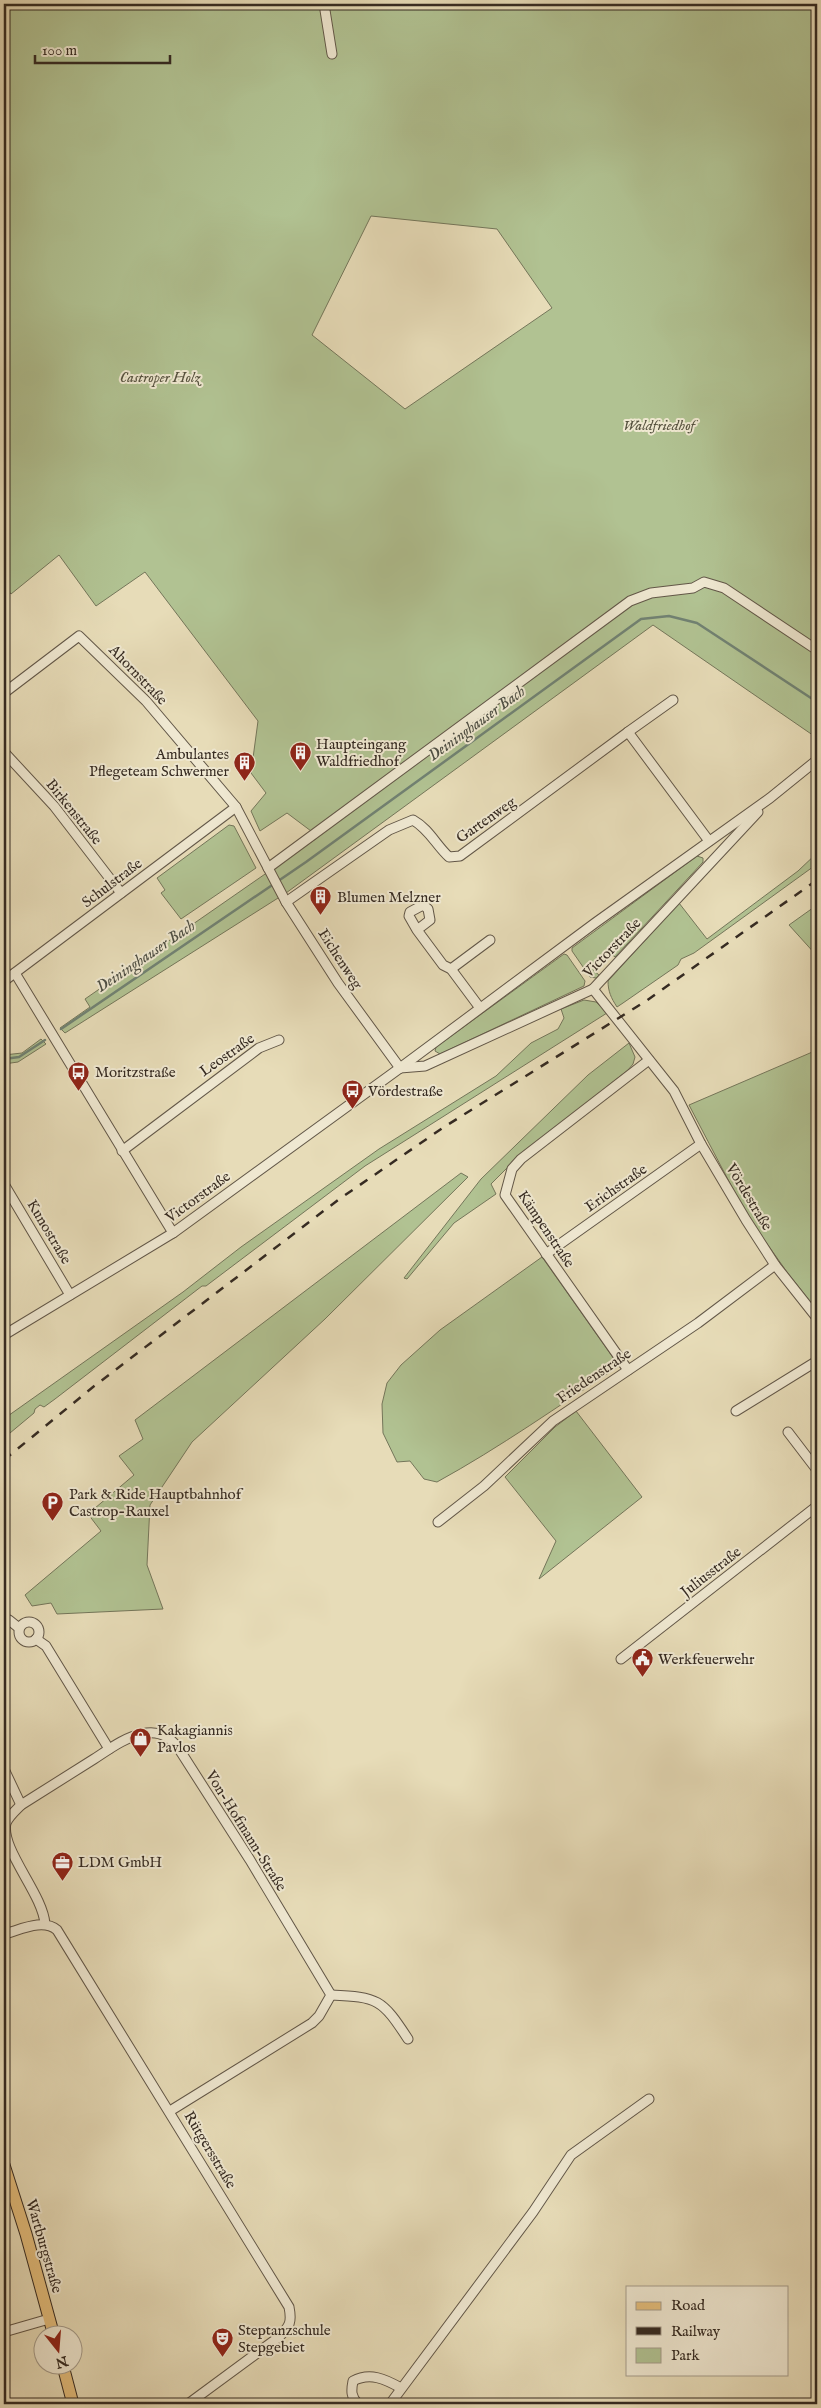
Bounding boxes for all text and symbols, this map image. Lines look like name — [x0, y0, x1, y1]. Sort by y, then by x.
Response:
scale bar — [35, 32, 170, 64]
text: 100 m — [42, 41, 78, 60]
park label: Castroper Holz — [120, 368, 202, 387]
park label: Waldfriedhof — [623, 416, 699, 435]
street label: Ahornstraße — [104, 640, 172, 709]
water label: Deininghauser Bach — [424, 682, 530, 766]
place label: Haupteingang Waldfriedhof — [316, 735, 407, 771]
building icon: Haupteingang Waldfriedhof — [288, 741, 312, 772]
place label: Ambulantes Pflegeteam Schwermer — [89, 745, 229, 781]
building icon: Ambulantes Pflegeteam Schwermer — [233, 751, 257, 782]
street label: Birkenstraße — [42, 775, 106, 849]
street label: Gartenweg — [452, 792, 520, 847]
street label: Schulstraße — [78, 854, 146, 912]
building icon: Blumen Melzner — [309, 885, 333, 916]
place label: Blumen Melzner — [337, 888, 441, 907]
street label: Victorstraße — [578, 914, 645, 983]
water label: Deininghauser Bach — [93, 916, 200, 998]
street label: Eichenweg — [313, 925, 367, 994]
street label: Leostraße — [196, 1029, 258, 1081]
bus stop icon: Moritzstraße — [67, 1060, 91, 1091]
place label: Moritzstraße — [95, 1063, 176, 1082]
bus stop icon: Vördestraße — [340, 1079, 364, 1110]
place label: Vördestraße — [367, 1082, 443, 1101]
street label: Vördestraße — [721, 1159, 777, 1234]
street label: Erichstraße — [581, 1160, 651, 1216]
street label: Victorstraße — [161, 1167, 234, 1228]
street label: Kämpenstraße — [513, 1187, 579, 1271]
street label: Kunostraße — [22, 1196, 76, 1268]
street label: Friedenstraße — [553, 1344, 635, 1408]
place label: Park & Ride Hauptbahnhof Castrop-Rauxel — [69, 1485, 244, 1521]
parking icon: Park & Ride Hauptbahnhof Castrop-Rauxel — [41, 1491, 65, 1522]
street label: Juliusstraße — [675, 1542, 745, 1603]
public building icon: Werkfeuerwehr — [630, 1647, 654, 1678]
place label: Werkfeuerwehr — [658, 1650, 755, 1669]
place label: Kakagiannis Pavlos — [157, 1721, 233, 1757]
shop icon: Kakagiannis Pavlos — [129, 1727, 153, 1758]
street label: Von-Hofmann-Straße — [201, 1766, 291, 1895]
office icon: LDM GmbH — [50, 1850, 74, 1881]
place label: LDM GmbH — [78, 1853, 162, 1872]
street label: Rütgersstraße — [179, 2108, 241, 2192]
street label: Wartburgstraße — [22, 2197, 67, 2295]
legend — [626, 2286, 788, 2376]
text: Road — [671, 2296, 706, 2315]
place label: Steptanzschule Stepgebiet — [238, 2321, 331, 2357]
text: Railway — [671, 2322, 721, 2341]
north arrow — [32, 2326, 82, 2376]
theatre icon: Steptanzschule Stepgebiet — [210, 2327, 234, 2358]
text: Park — [671, 2346, 701, 2365]
text: N — [53, 2351, 71, 2372]

